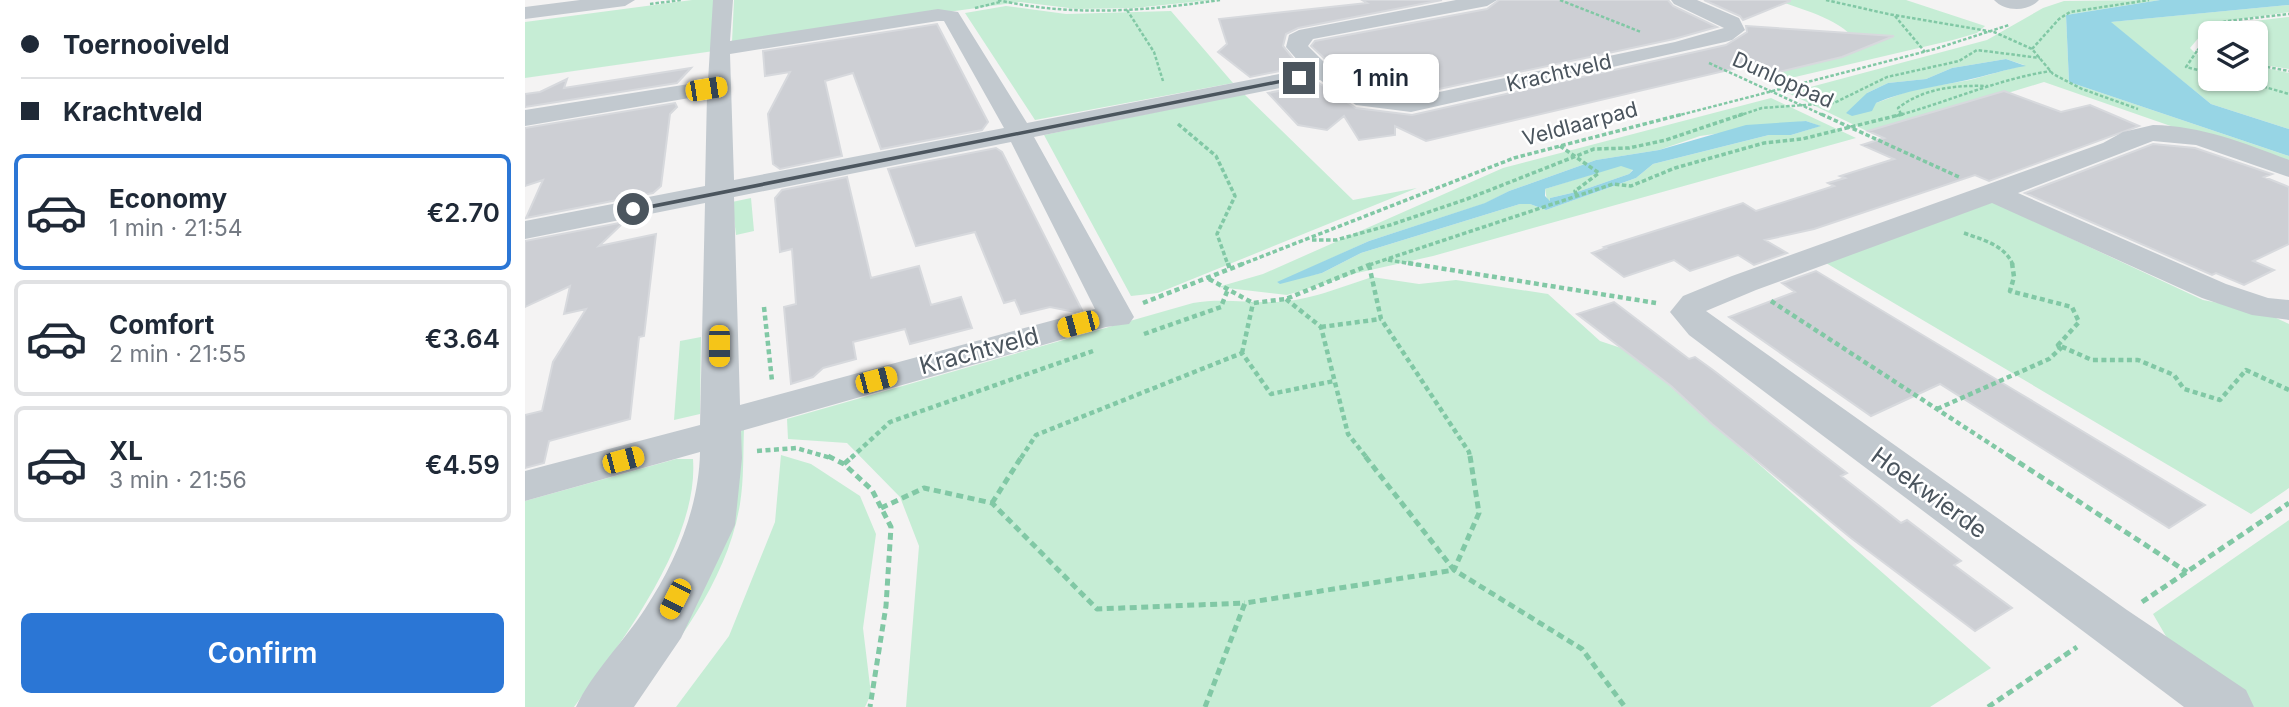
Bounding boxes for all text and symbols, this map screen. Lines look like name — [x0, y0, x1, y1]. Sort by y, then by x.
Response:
map controls — [2198, 21, 2268, 91]
button: layers — [2198, 21, 2268, 91]
text: Toernooiveld — [63, 29, 230, 60]
street label: Dunloppad — [1729, 46, 1838, 113]
street label: Krachtveld — [1504, 48, 1614, 97]
callout: 1 min — [1323, 54, 1439, 102]
route end — [1283, 62, 1315, 94]
text: 1 min — [1353, 64, 1409, 92]
car — [684, 75, 729, 103]
text: Krachtveld — [63, 96, 203, 127]
street label: Veldlaarpad — [1520, 96, 1640, 151]
icon: car — [25, 181, 88, 244]
text: Economy — [109, 183, 227, 214]
route start — [617, 193, 649, 225]
text: €2.70 — [427, 197, 500, 228]
text: 1 min · 21:54 — [109, 214, 243, 242]
icon: car — [25, 307, 88, 370]
car — [1055, 308, 1102, 340]
text: Comfort — [109, 309, 214, 340]
street label: Krachtveld — [916, 321, 1042, 380]
text: €3.64 — [425, 323, 500, 354]
car — [709, 325, 730, 367]
text: 2 min · 21:55 — [109, 340, 246, 368]
car — [853, 364, 900, 396]
icon: car — [25, 433, 88, 496]
text: XL — [109, 435, 143, 466]
street label: Hoekwierde — [1866, 441, 1993, 544]
car — [600, 444, 647, 476]
text: €4.59 — [425, 449, 500, 480]
text: 3 min · 21:56 — [109, 466, 247, 494]
car — [657, 576, 694, 622]
button: Confirm — [21, 613, 504, 693]

